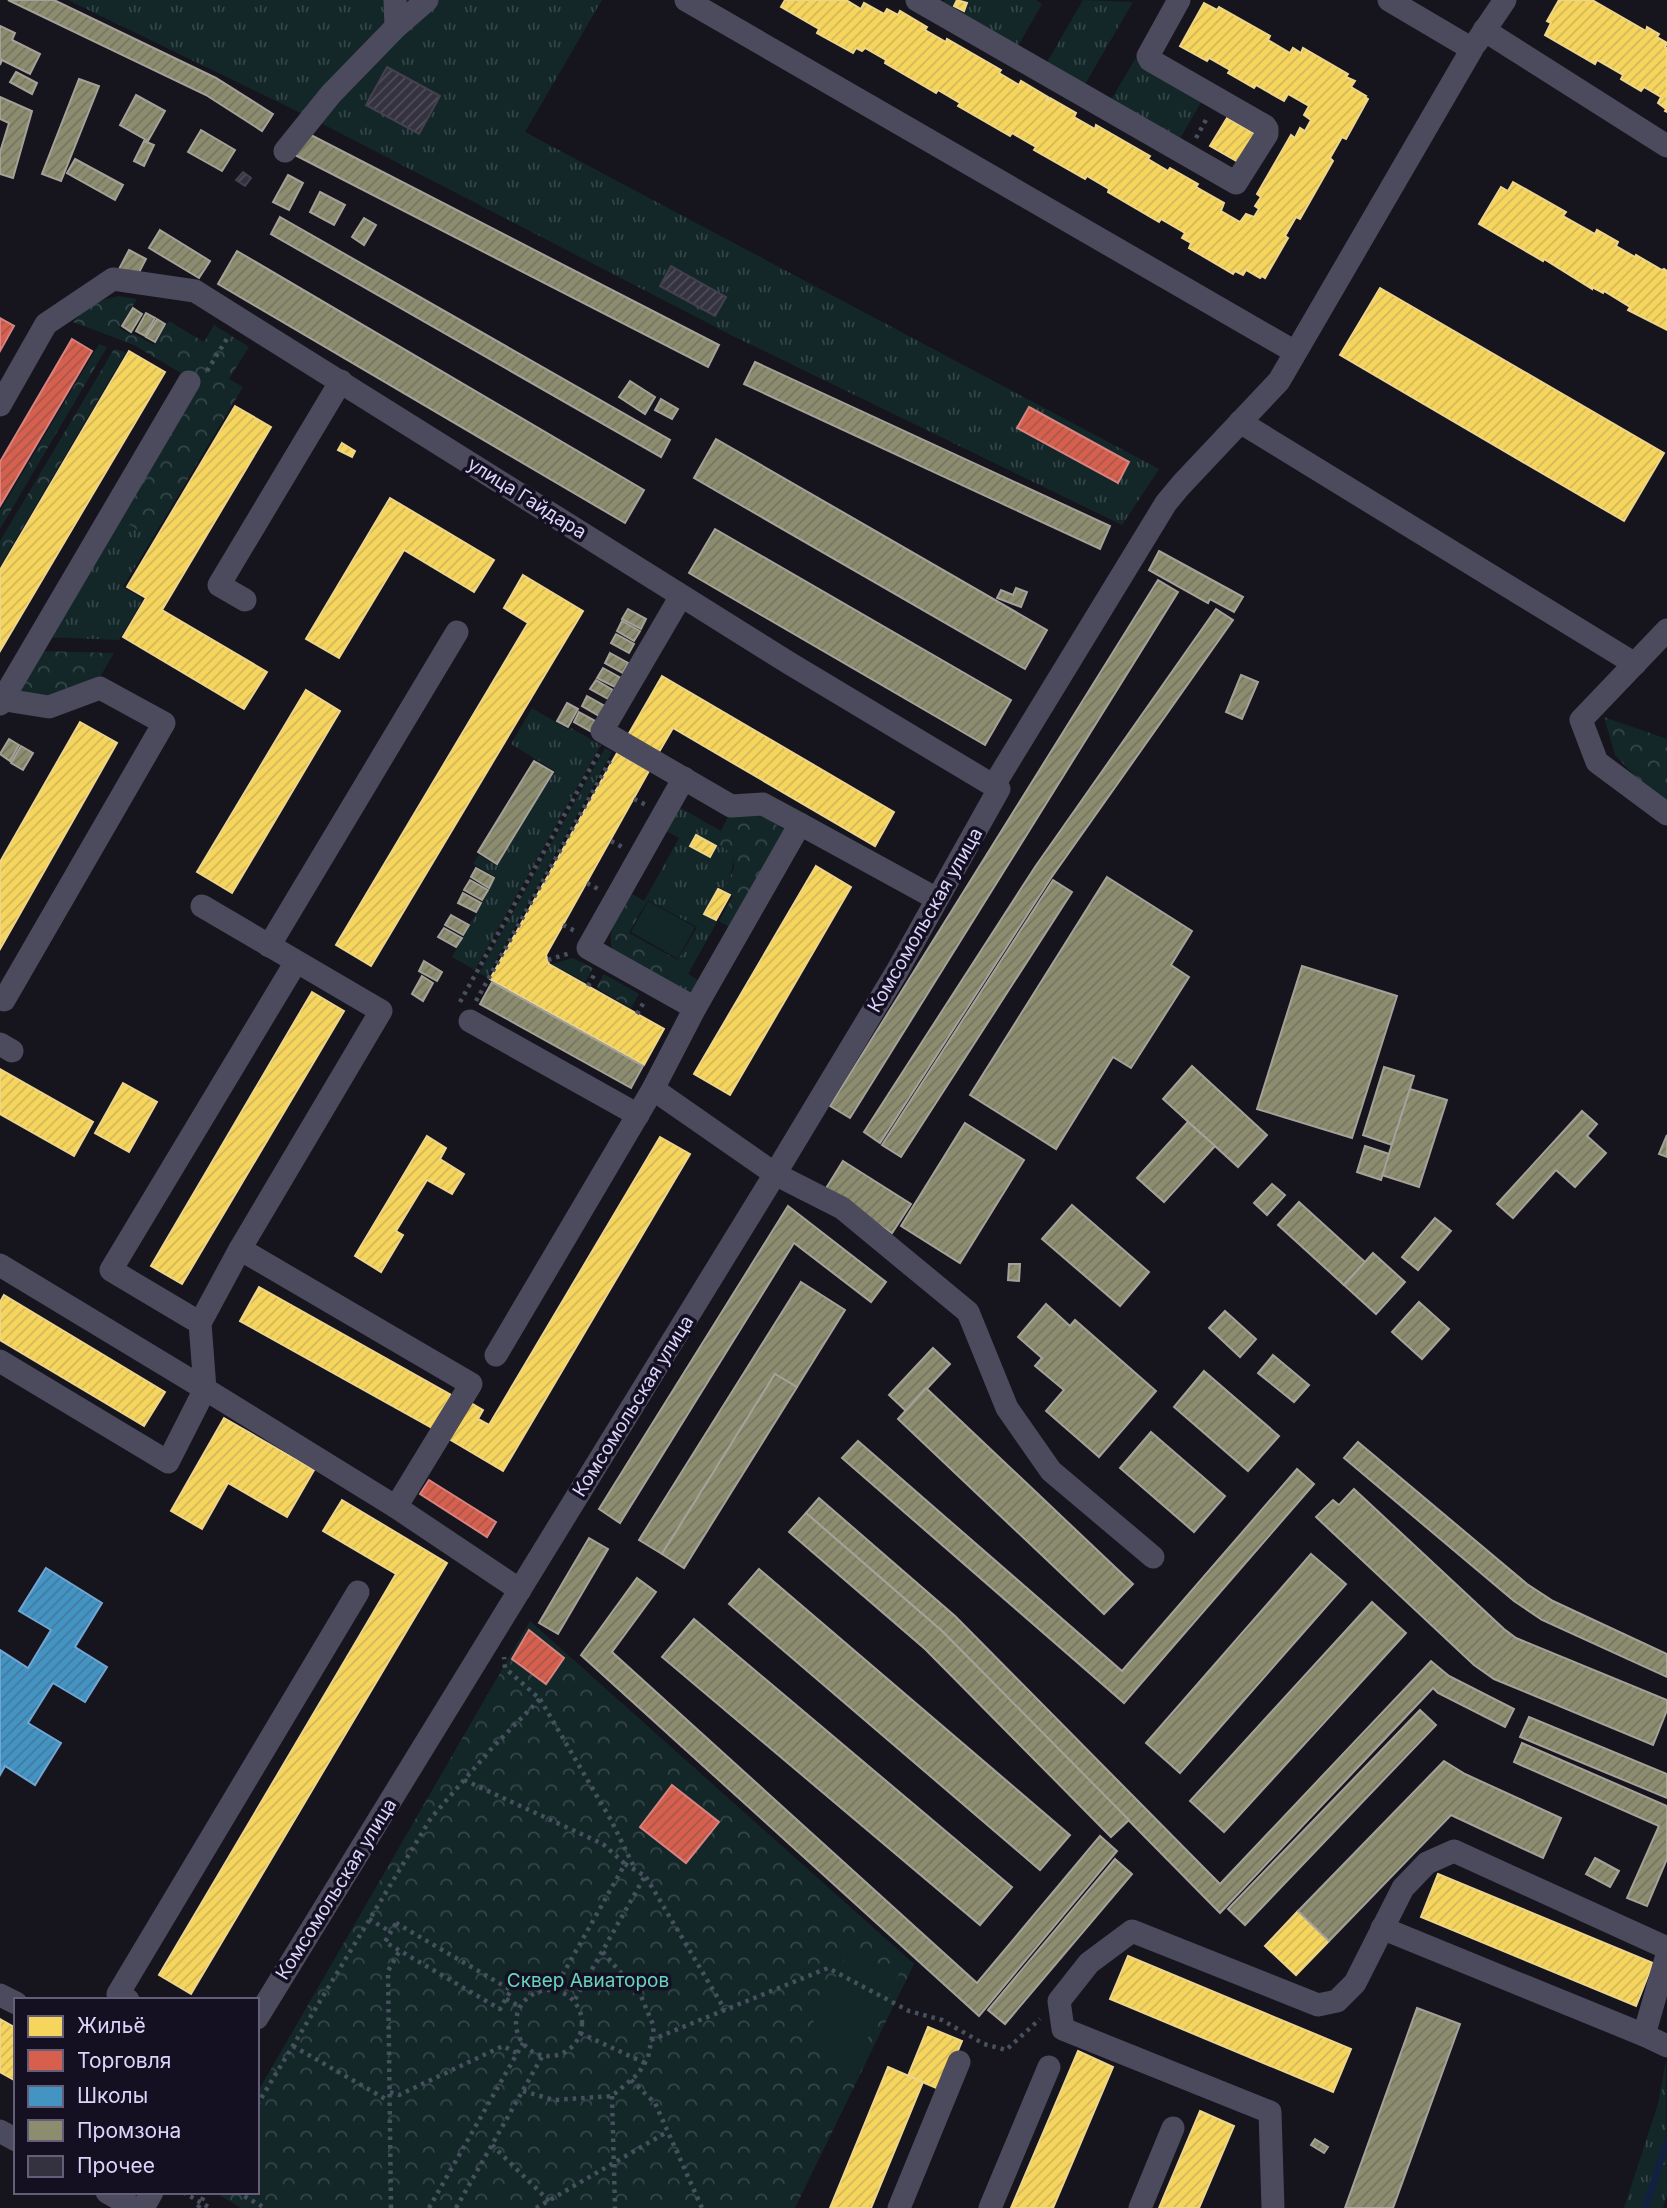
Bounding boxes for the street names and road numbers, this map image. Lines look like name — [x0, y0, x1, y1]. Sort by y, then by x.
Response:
street label: улица Гайдара — [463, 452, 591, 544]
street label: Комсомольская улица — [863, 824, 987, 1016]
street label: Комсомольская улица — [568, 1311, 698, 1501]
street label: Комсомольская улица — [271, 1794, 401, 1984]

